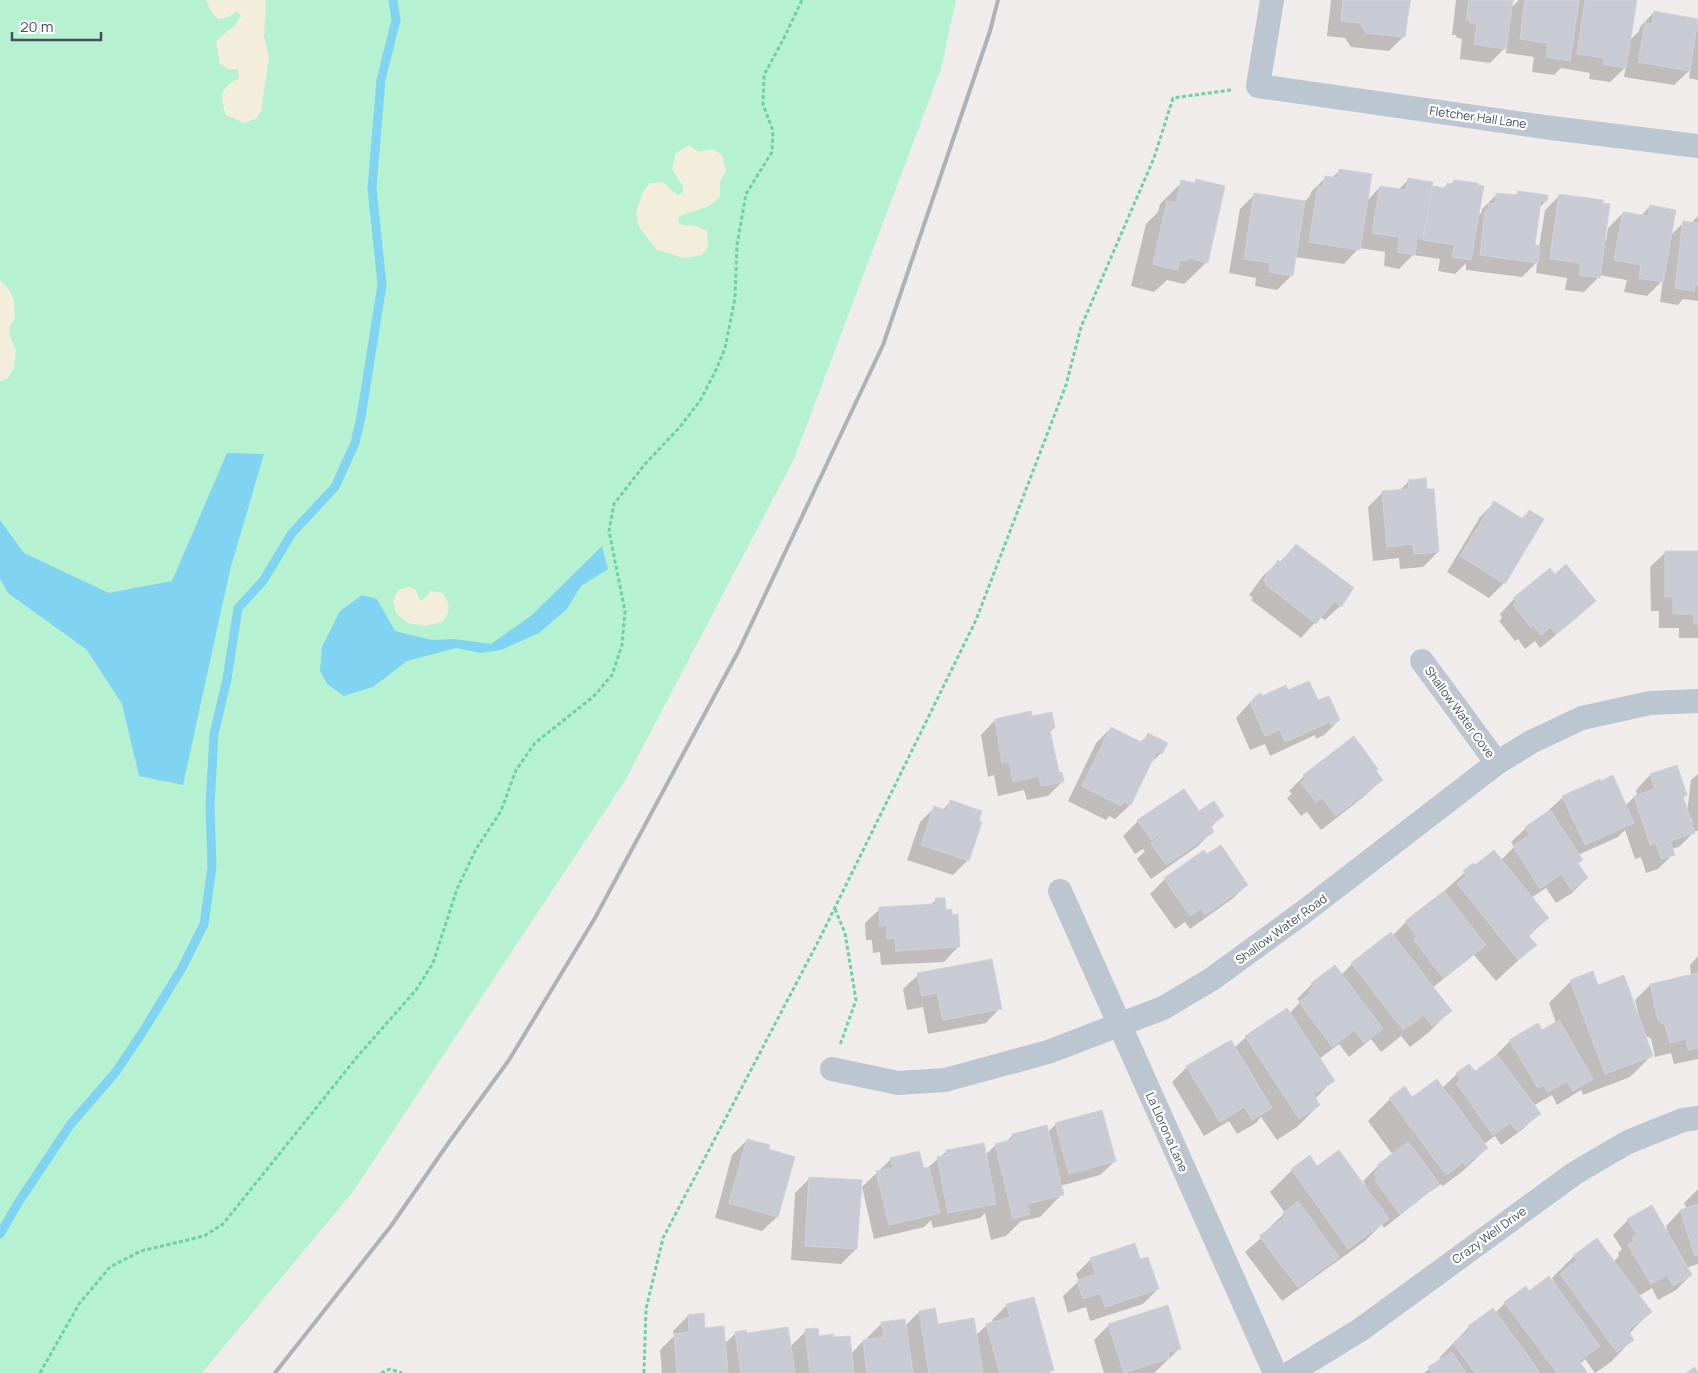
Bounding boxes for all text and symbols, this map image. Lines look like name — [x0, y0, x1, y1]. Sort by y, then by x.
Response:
scale bar — [12, 10, 101, 42]
text: 20 m — [20, 16, 53, 37]
street label: Fletcher Hall Lane — [1428, 102, 1528, 132]
street label: Shallow Water Cove — [1421, 663, 1499, 761]
street label: Shallow Water Road — [1232, 890, 1330, 968]
street label: La Llorona Lane — [1142, 1089, 1192, 1175]
street label: Crazy Well Drive — [1448, 1202, 1530, 1268]

